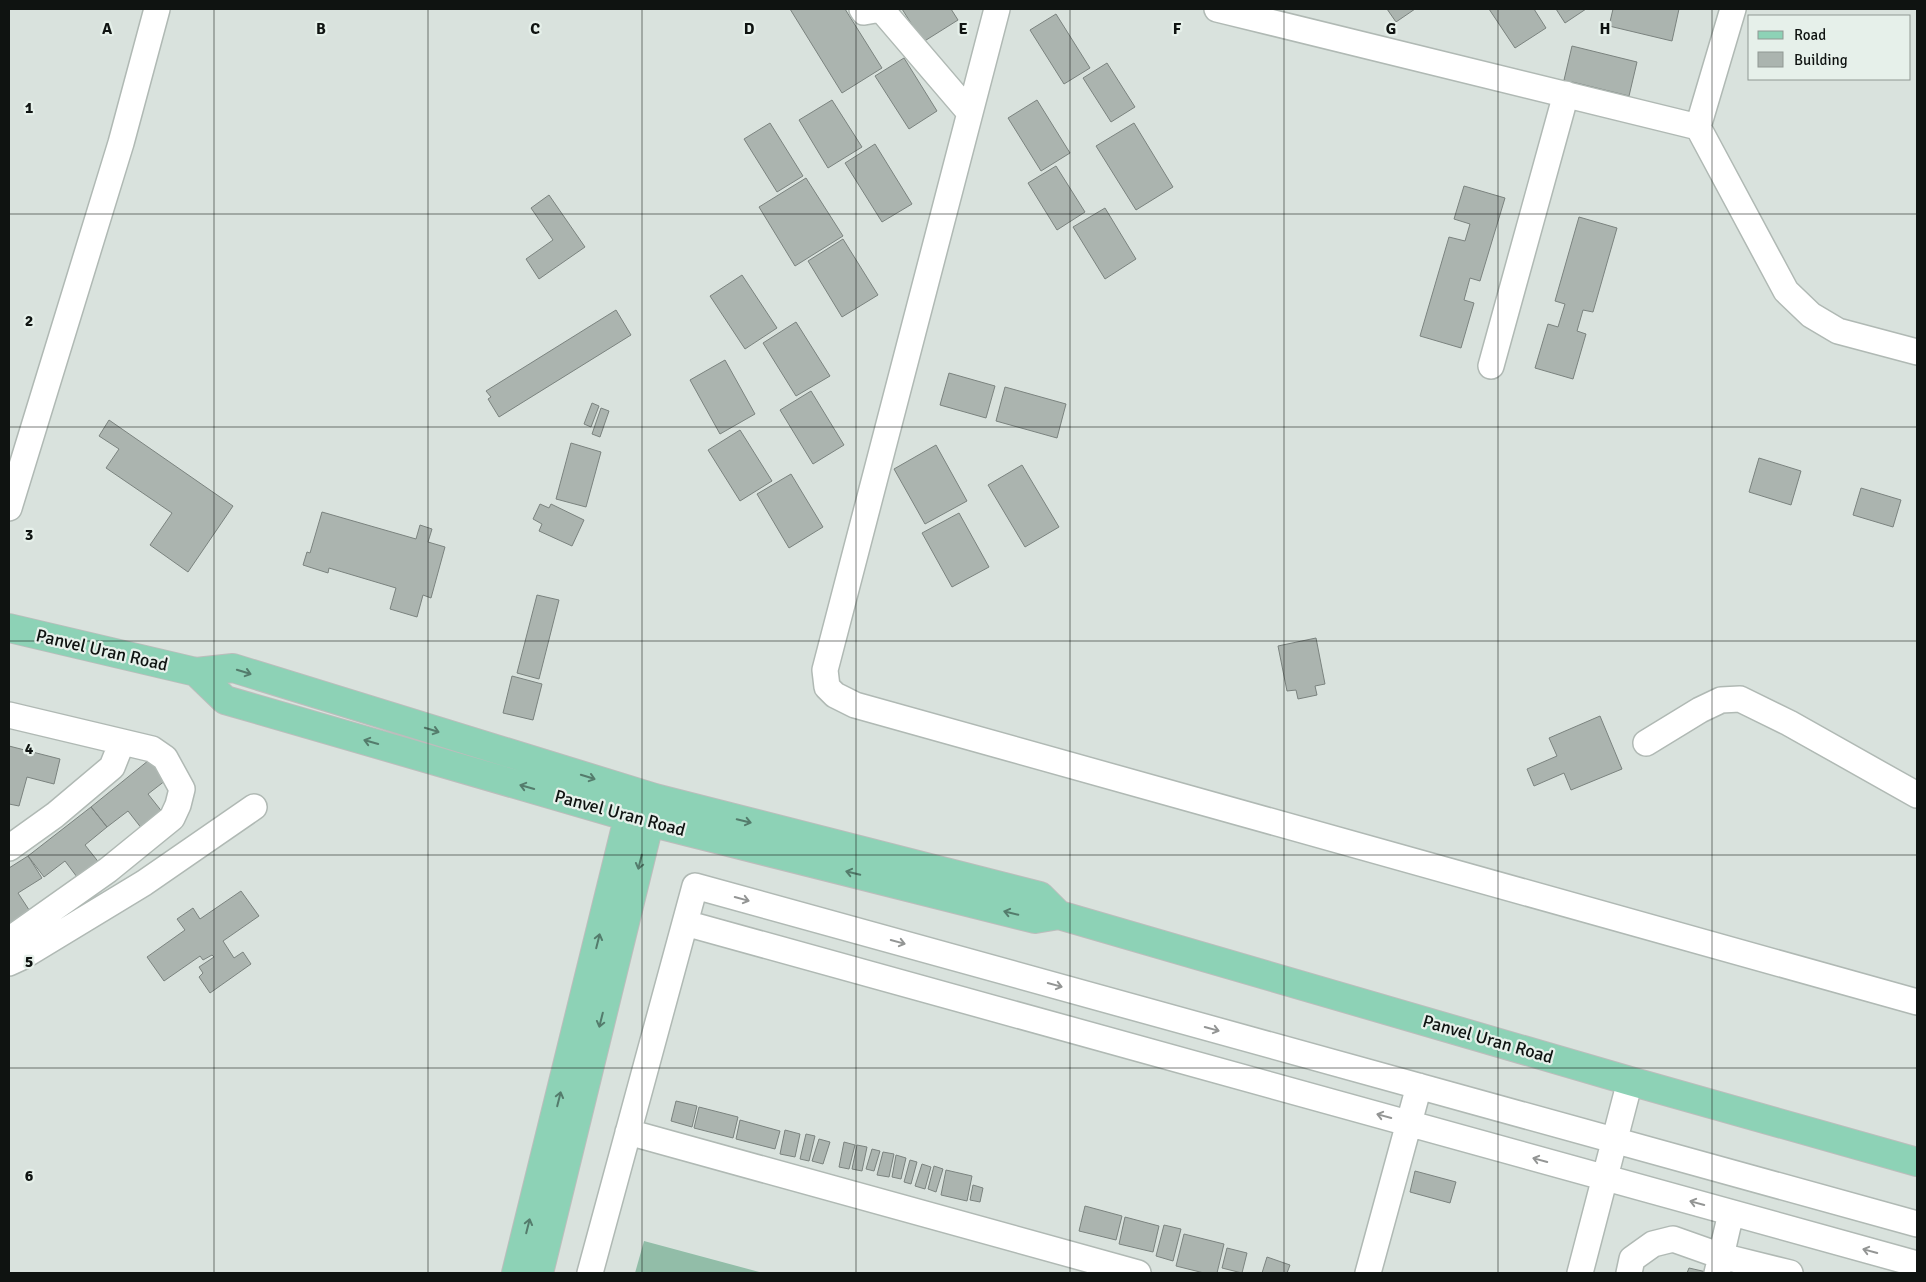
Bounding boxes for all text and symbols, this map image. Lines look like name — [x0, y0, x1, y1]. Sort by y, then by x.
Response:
legend — [1748, 15, 1911, 80]
text: A — [102, 19, 113, 39]
text: B — [316, 19, 326, 39]
text: C — [530, 19, 540, 39]
text: D — [744, 19, 755, 39]
text: E — [958, 19, 968, 39]
text: F — [1173, 19, 1182, 39]
text: G — [1386, 19, 1396, 39]
text: H — [1600, 19, 1610, 39]
text: Road — [1794, 26, 1826, 44]
text: Building — [1794, 51, 1848, 69]
text: 1 — [25, 98, 34, 118]
text: 2 — [25, 311, 33, 331]
text: 3 — [25, 525, 33, 545]
street label: Panvel Uran Road — [34, 624, 170, 676]
one-way arrow — [235, 667, 251, 677]
one-way arrow — [424, 725, 440, 735]
one-way arrow — [363, 737, 379, 747]
text: 4 — [25, 739, 34, 759]
one-way arrow — [579, 773, 595, 783]
one-way arrow — [520, 782, 536, 792]
street label: Panvel Uran Road — [552, 785, 688, 841]
one-way arrow — [736, 816, 752, 826]
one-way arrow — [635, 854, 644, 870]
one-way arrow — [846, 868, 862, 877]
one-way arrow — [733, 894, 749, 904]
one-way arrow — [1003, 908, 1019, 917]
one-way arrow — [594, 934, 603, 950]
one-way arrow — [890, 938, 906, 947]
text: 5 — [25, 952, 33, 972]
one-way arrow — [1047, 981, 1063, 991]
street label: Panvel Uran Road — [1420, 1010, 1556, 1068]
one-way arrow — [596, 1012, 605, 1028]
one-way arrow — [1203, 1024, 1219, 1034]
one-way arrow — [555, 1091, 564, 1107]
one-way arrow — [1376, 1111, 1392, 1121]
one-way arrow — [1533, 1155, 1549, 1164]
text: 6 — [25, 1166, 34, 1186]
one-way arrow — [1689, 1198, 1705, 1207]
one-way arrow — [524, 1218, 533, 1234]
one-way arrow — [1863, 1246, 1879, 1255]

